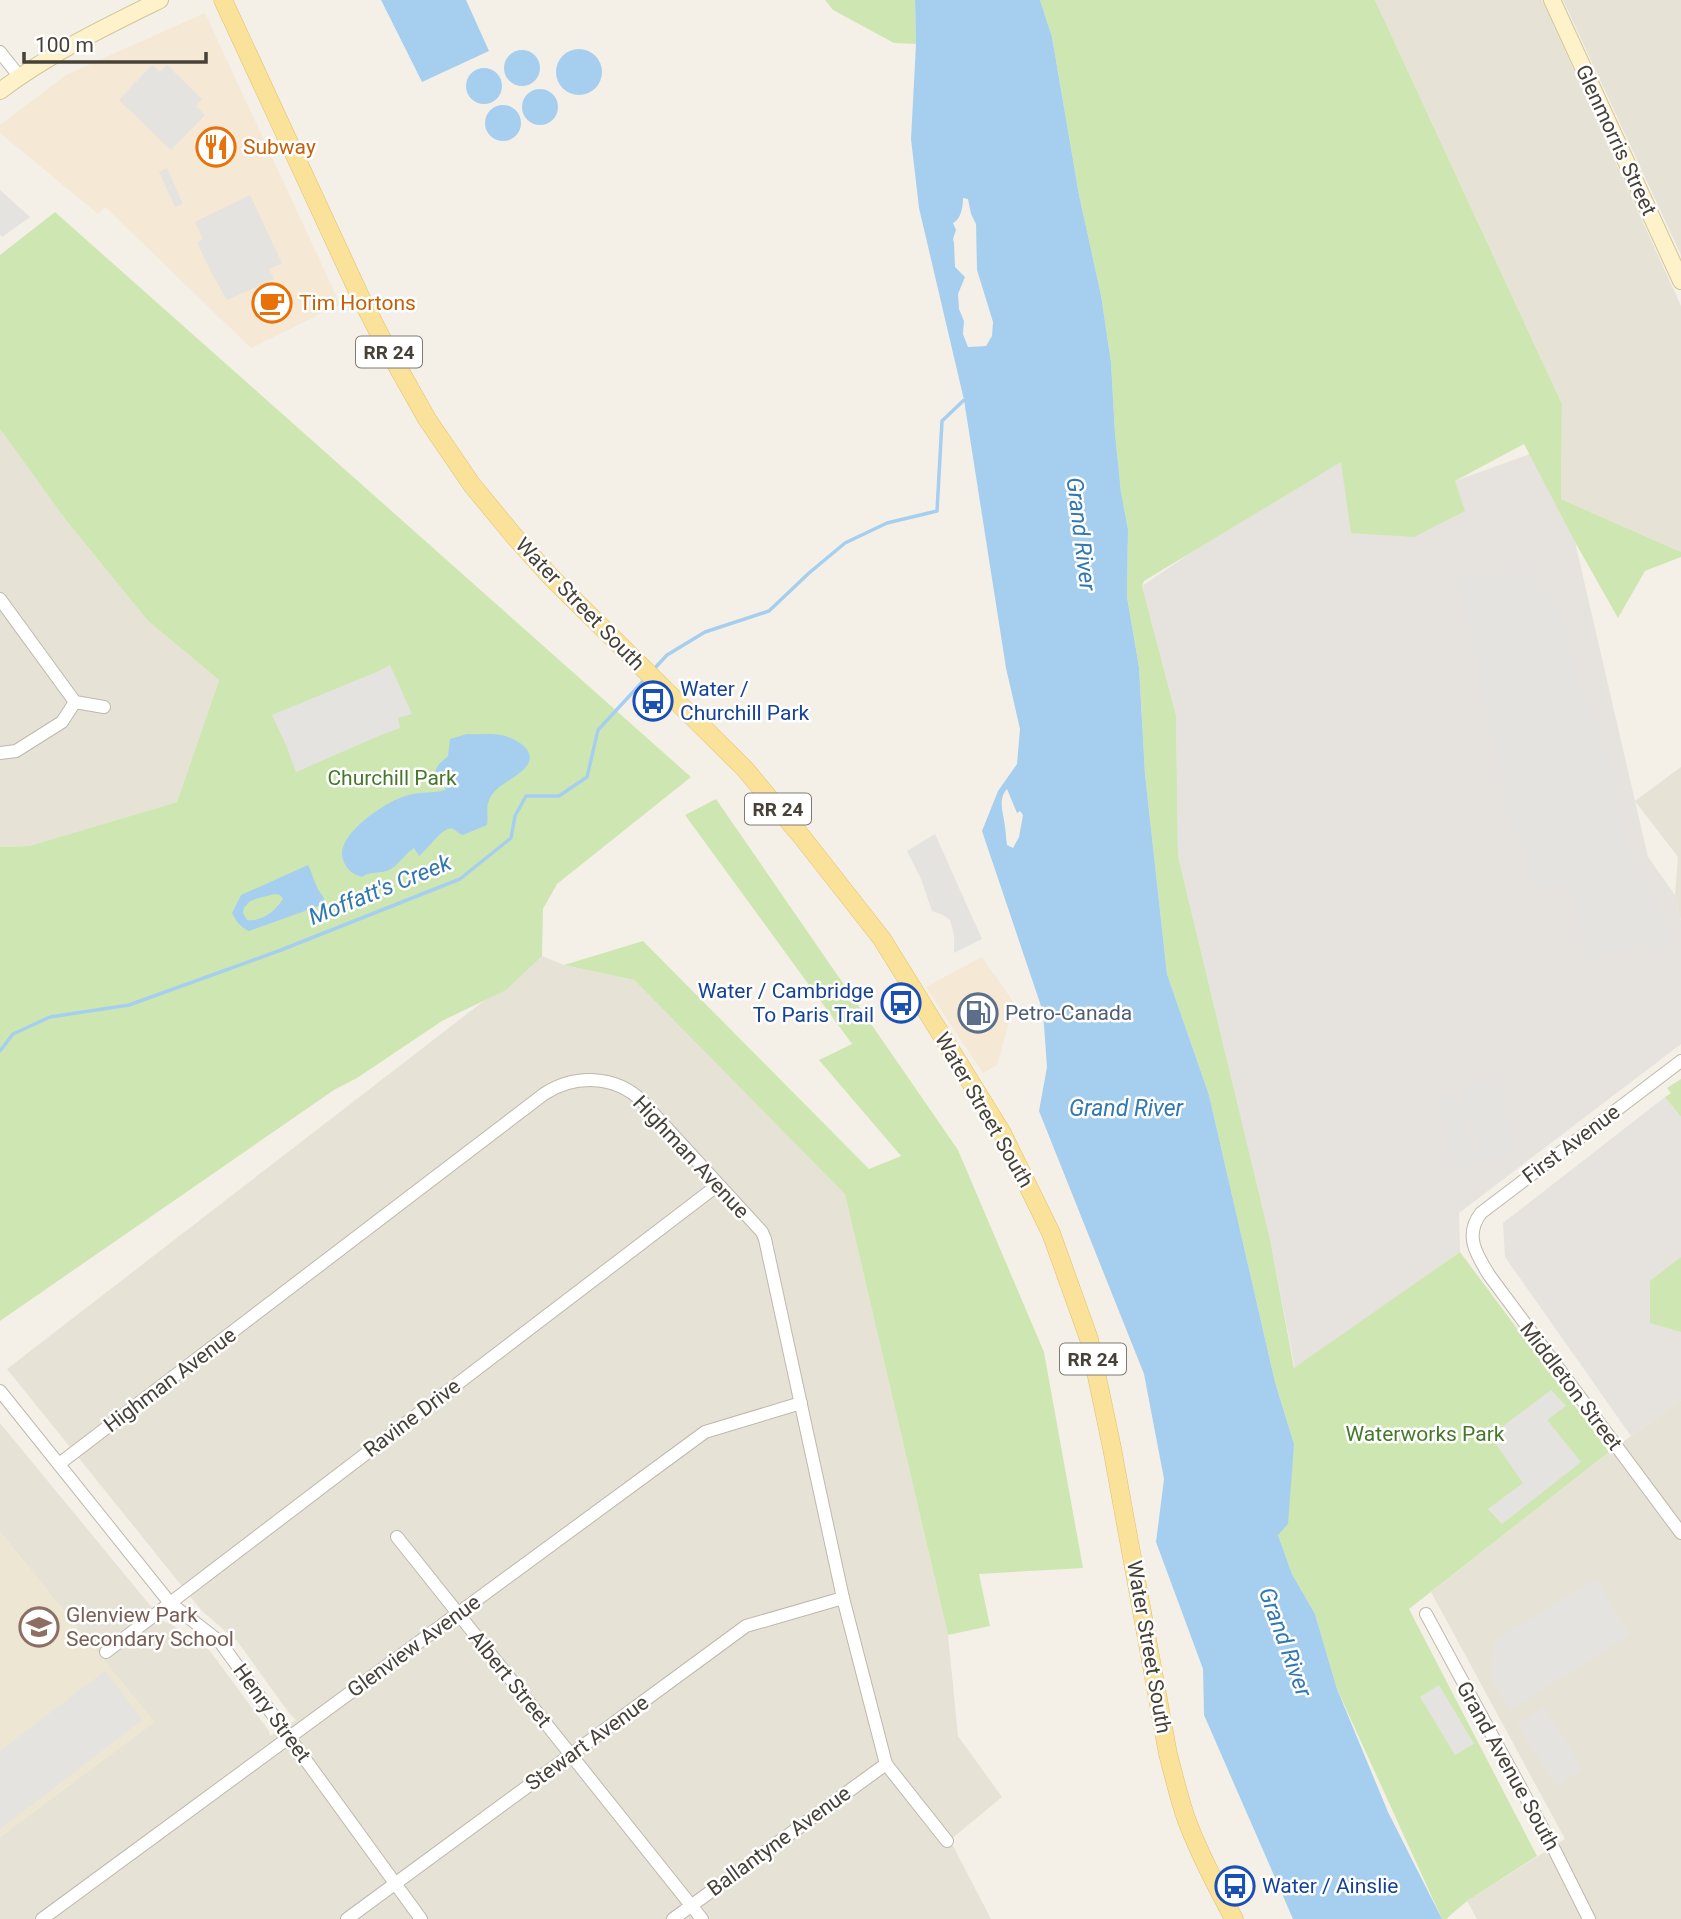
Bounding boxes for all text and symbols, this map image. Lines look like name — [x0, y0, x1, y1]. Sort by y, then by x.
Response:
scale bar — [24, 21, 206, 65]
text: 100 m — [35, 33, 94, 57]
street label: Glenmorris Street — [1571, 61, 1661, 219]
restaurant icon: Subway — [195, 126, 237, 168]
place label: Subway — [243, 135, 316, 159]
cafe icon: Tim Hortons — [251, 282, 293, 324]
place label: Tim Hortons — [299, 291, 416, 315]
road number: RR 24 — [356, 336, 422, 368]
water label: Grand River — [1061, 476, 1102, 594]
street label: Water Street South — [511, 533, 649, 675]
place label: Water / Churchill Park — [680, 677, 809, 725]
bus stop icon: Water / Churchill Park — [632, 680, 674, 722]
park label: Churchill Park — [327, 766, 457, 790]
road number: RR 24 — [745, 794, 811, 824]
water label: Moffatt's Creek — [305, 849, 456, 931]
place label: Water / Cambridge To Paris Trail — [698, 979, 874, 1027]
bus stop icon: Water / Cambridge To Paris Trail — [880, 982, 922, 1024]
fuel station icon: Petro-Canada — [957, 992, 999, 1034]
place label: Petro-Canada — [1005, 1001, 1132, 1025]
street label: Water Street South — [930, 1028, 1038, 1192]
street label: Highman Avenue — [628, 1091, 754, 1223]
water label: Grand River — [1069, 1095, 1185, 1122]
street label: First Avenue — [1518, 1100, 1624, 1188]
street label: Middleton Street — [1515, 1317, 1627, 1455]
street label: Highman Avenue — [99, 1323, 241, 1437]
road number: RR 24 — [1060, 1344, 1126, 1374]
street label: Ravine Drive — [359, 1374, 465, 1462]
park label: Waterworks Park — [1346, 1422, 1505, 1446]
street label: Water Street South — [1122, 1559, 1176, 1735]
water label: Grand River — [1253, 1584, 1318, 1702]
street label: Glenview Avenue — [343, 1590, 485, 1702]
place label: Glenview Park Secondary School — [66, 1603, 234, 1651]
school or university icon: Glenview Park Secondary School — [18, 1606, 60, 1648]
street label: Albert Street — [464, 1626, 556, 1732]
street label: Henry Street — [228, 1659, 316, 1767]
street label: Grand Avenue South — [1452, 1677, 1564, 1855]
street label: Stewart Avenue — [521, 1690, 653, 1796]
street label: Ballantyne Avenue — [703, 1781, 855, 1901]
bus stop icon: Water / Ainslie — [1214, 1865, 1256, 1907]
place label: Water / Ainslie — [1262, 1874, 1399, 1898]

